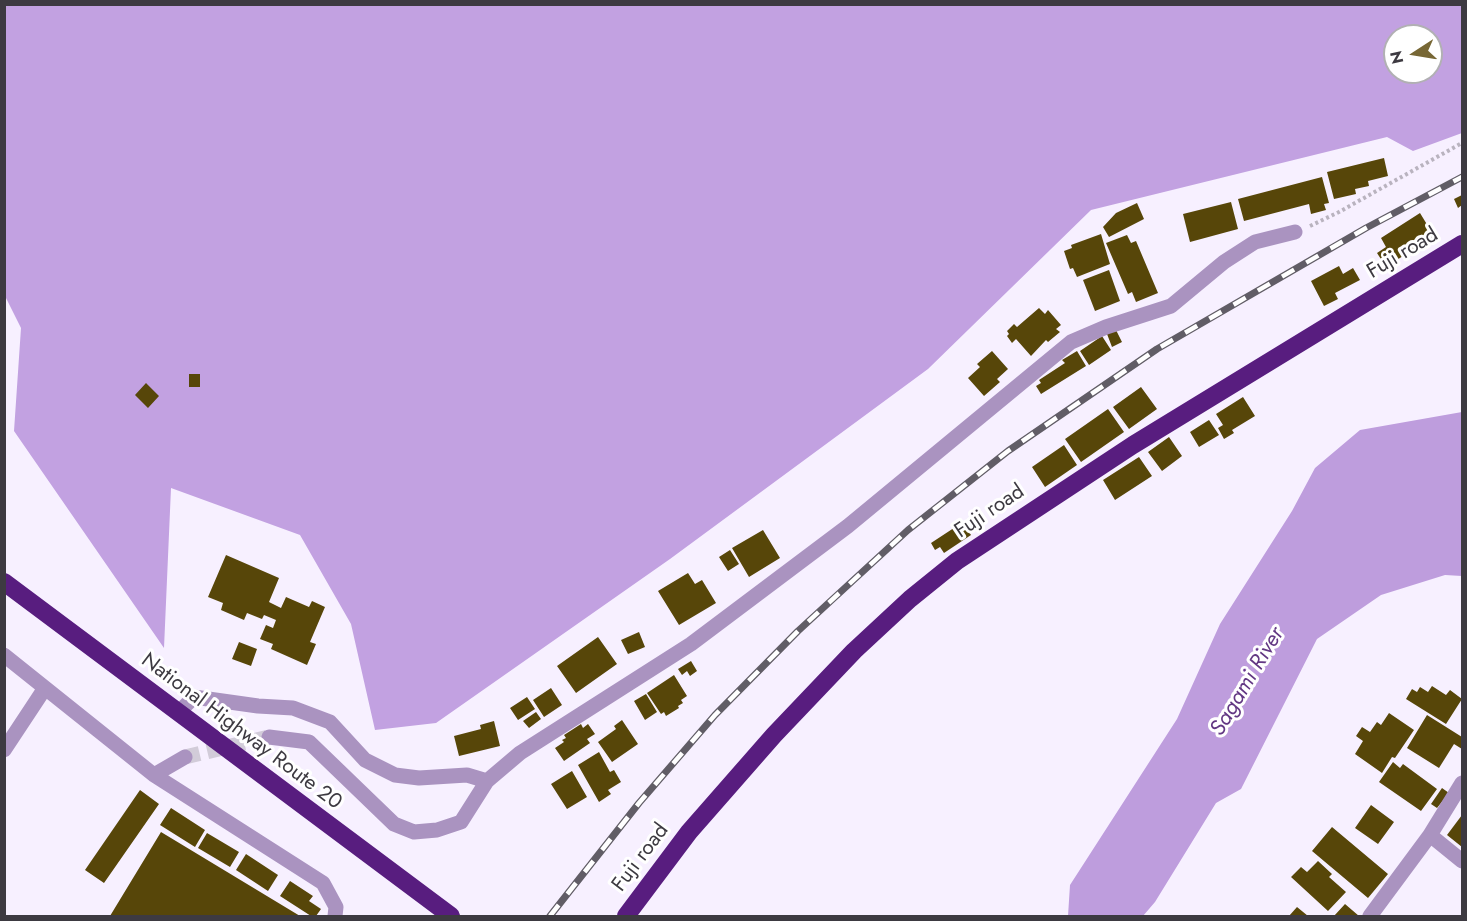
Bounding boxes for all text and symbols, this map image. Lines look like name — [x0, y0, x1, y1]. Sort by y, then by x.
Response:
north arrow — [1383, 24, 1443, 84]
text: N — [1384, 49, 1409, 66]
street label: Fuji road — [1363, 223, 1443, 285]
street label: Fuji road — [950, 480, 1030, 544]
water label: Sagami River — [1205, 623, 1291, 741]
street label: National Highway Route 20 — [136, 648, 346, 816]
street label: Fuji road — [607, 819, 675, 897]

